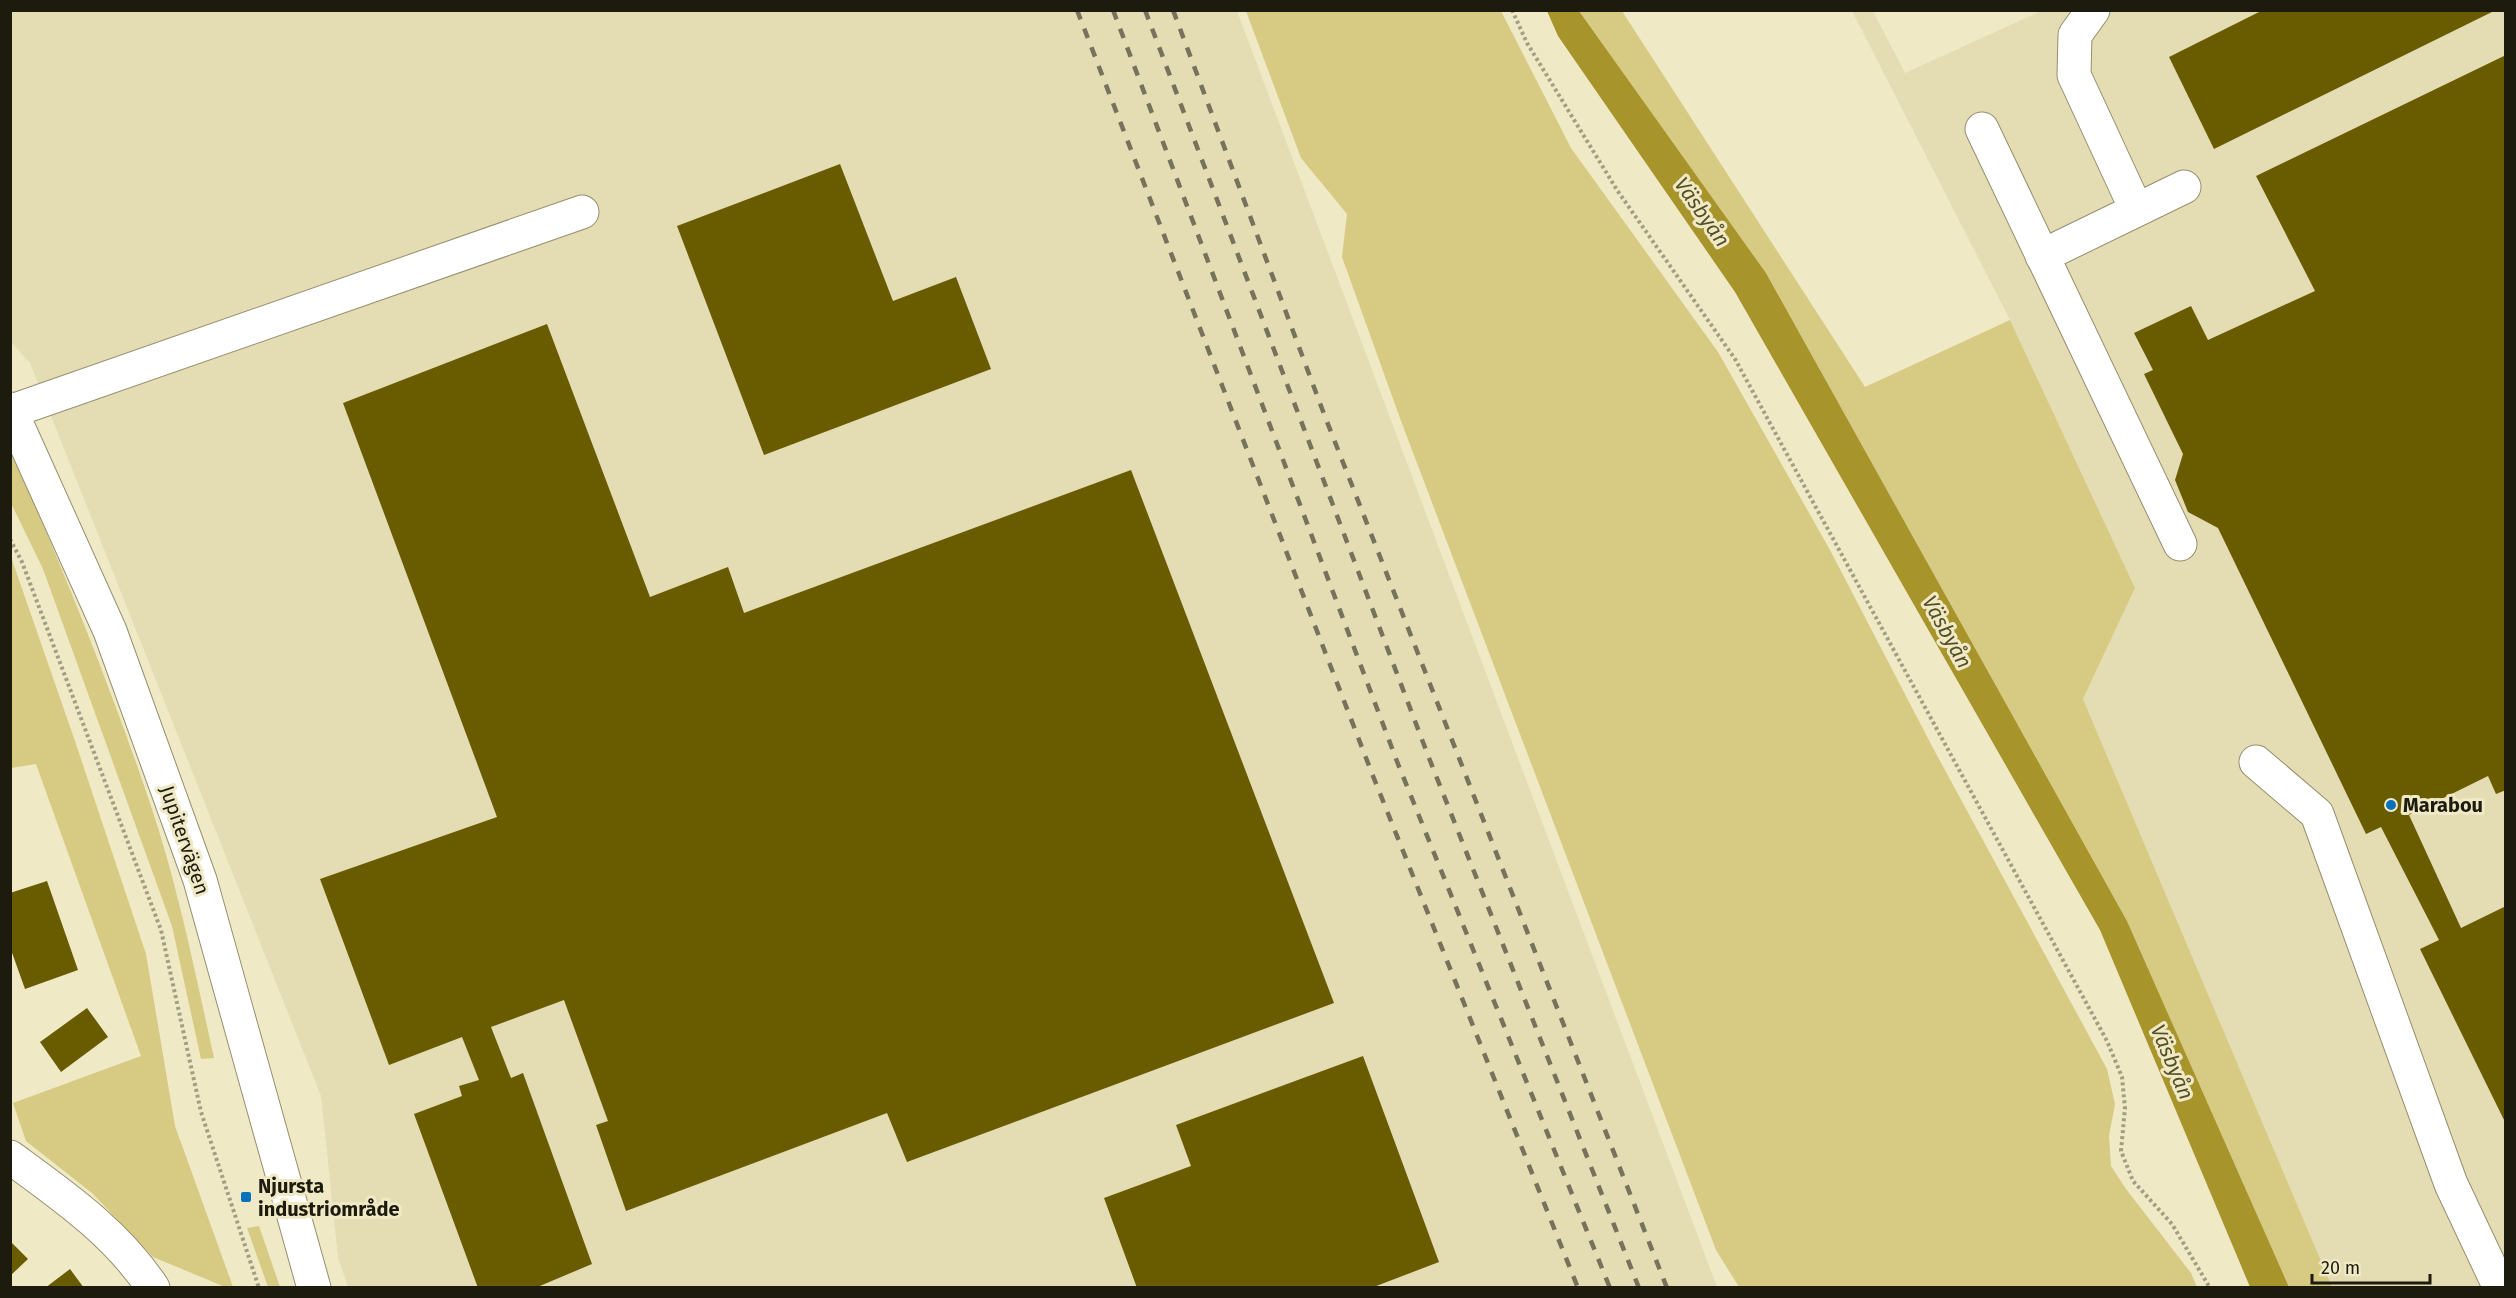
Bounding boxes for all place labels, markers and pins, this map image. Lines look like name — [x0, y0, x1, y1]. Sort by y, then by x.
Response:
place label: Marabou — [2403, 793, 2483, 817]
marker: Marabou — [2384, 798, 2398, 812]
place label: Njursta industriområde — [258, 1174, 400, 1221]
marker: Njursta industriområde — [239, 1190, 253, 1204]

